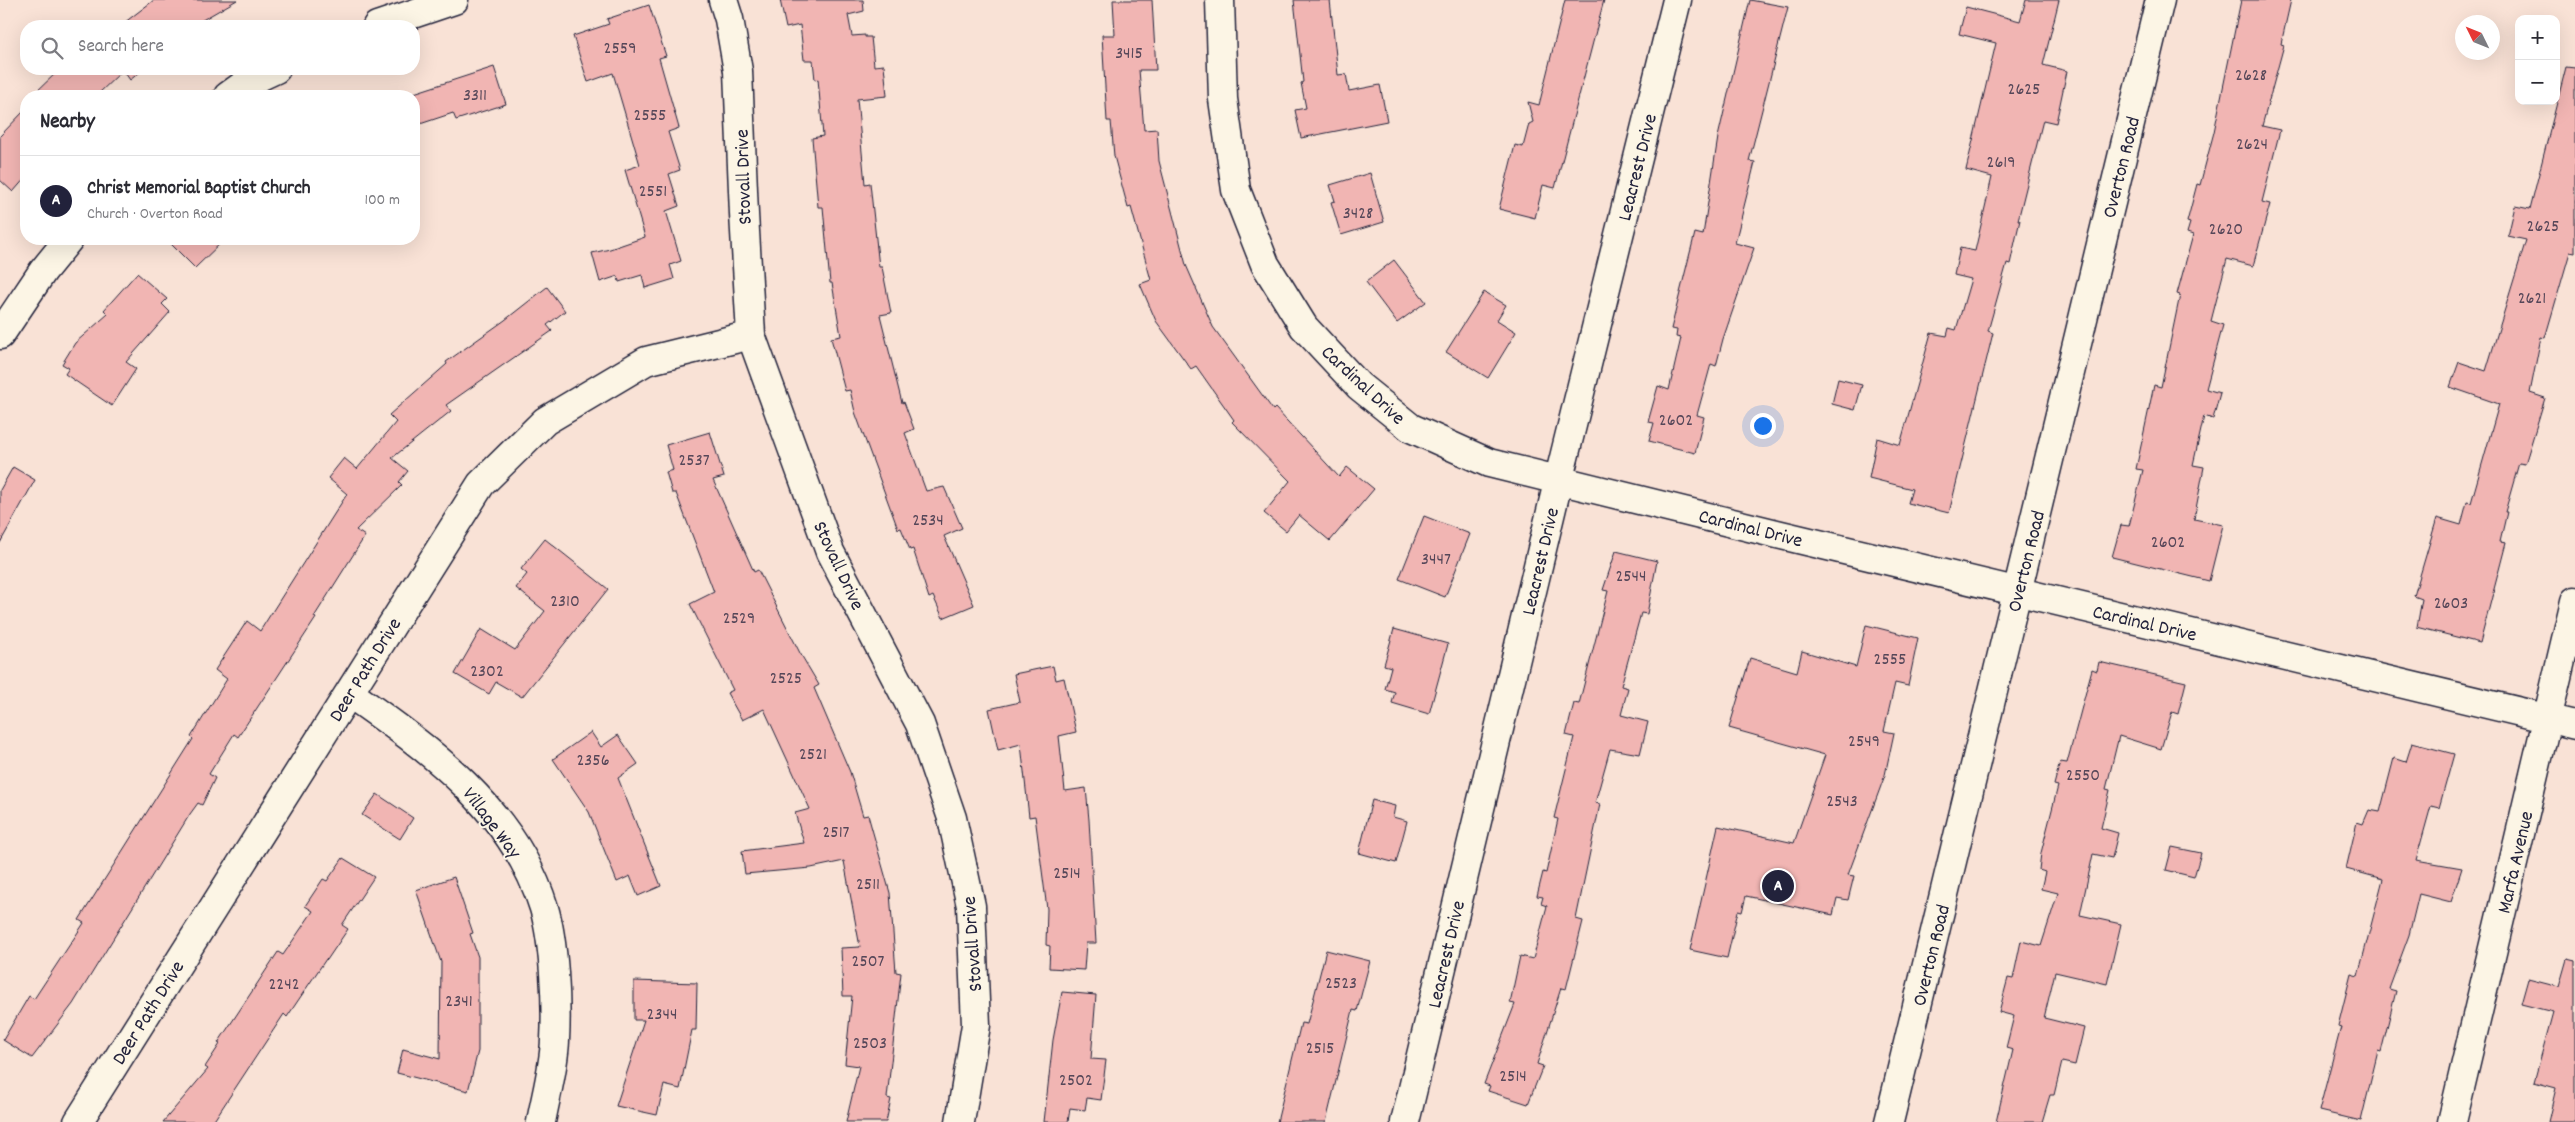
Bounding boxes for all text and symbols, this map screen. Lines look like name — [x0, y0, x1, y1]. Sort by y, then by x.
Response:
north arrow — [2455, 15, 2500, 60]
map controls — [2515, 15, 2560, 105]
button: + — [2515, 15, 2560, 60]
search box — [20, 20, 420, 75]
icon: search — [38, 34, 66, 62]
text: Search here — [78, 34, 164, 61]
house number: 2559 — [604, 37, 636, 62]
house number: 3415 — [1115, 42, 1143, 67]
button: − — [2515, 60, 2560, 105]
house number: 2628 — [2235, 64, 2267, 89]
house number: 2625 — [2008, 78, 2040, 103]
house number: 3311 — [463, 84, 487, 109]
house number: 2555 — [634, 104, 666, 129]
text: Nearby — [40, 108, 95, 138]
street label: Leacrest Drive — [1612, 111, 1666, 224]
street label: Overton Road — [2097, 114, 2149, 221]
street label: Stovall Drive — [729, 129, 761, 225]
house number: 2624 — [2236, 133, 2268, 158]
house number: 2619 — [1987, 151, 2015, 176]
text: Christ Memorial Baptist Church — [87, 176, 310, 203]
house number: 2551 — [639, 180, 667, 205]
text: A — [52, 189, 60, 212]
text: 100 m — [364, 189, 400, 212]
house number: 3428 — [1343, 202, 1373, 227]
text: Church · Overton Road — [87, 203, 223, 226]
house number: 2625 — [2527, 215, 2559, 240]
house number: 2620 — [2209, 218, 2243, 243]
house number: 2621 — [2518, 287, 2546, 312]
street label: Cardinal Drive — [1314, 340, 1410, 433]
house number: 2602 — [1659, 409, 1693, 434]
your location — [1750, 413, 1776, 439]
house number: 2537 — [678, 449, 710, 474]
street label: Cardinal Drive — [1695, 503, 1805, 556]
street label: Leacrest Drive — [1516, 505, 1568, 618]
street label: Overton Road — [2002, 508, 2054, 615]
house number: 2534 — [912, 509, 944, 534]
street label: Stovall Drive — [804, 517, 870, 616]
house number: 2602 — [2151, 531, 2185, 556]
house number: 3447 — [1421, 548, 1451, 573]
house number: 2544 — [1615, 565, 1647, 590]
house number: 2310 — [550, 590, 580, 615]
house number: 2603 — [2434, 592, 2468, 617]
street label: Cardinal Drive — [2089, 599, 2199, 651]
house number: 2529 — [723, 607, 755, 632]
street label: Deer Path Drive — [323, 613, 410, 728]
house number: 2555 — [1874, 648, 1906, 673]
house number: 2302 — [470, 660, 504, 685]
house number: 2525 — [770, 667, 802, 692]
house number: 2549 — [1848, 730, 1880, 755]
house number: 2521 — [799, 743, 827, 768]
house number: 2356 — [576, 749, 610, 774]
house number: 2550 — [2066, 764, 2100, 789]
street label: Village Way — [454, 782, 527, 866]
house number: 2543 — [1826, 790, 1858, 815]
street label: Marfa Avenue — [2492, 809, 2542, 917]
house number: 2517 — [822, 821, 850, 846]
house number: 2514 — [1053, 862, 1081, 887]
pin: A — [1762, 867, 1794, 905]
house number: 2511 — [856, 873, 880, 898]
street label: Stovall Drive — [957, 895, 991, 992]
street label: Leacrest Drive — [1422, 898, 1474, 1011]
street label: Overton Road — [1907, 902, 1959, 1009]
house number: 2507 — [852, 950, 885, 975]
street label: Deer Path Drive — [106, 956, 193, 1071]
house number: 2523 — [1325, 972, 1357, 997]
house number: 2242 — [268, 973, 300, 998]
house number: 2341 — [445, 990, 473, 1015]
house number: 2344 — [647, 1003, 677, 1028]
house number: 2503 — [853, 1032, 887, 1057]
house number: 2515 — [1306, 1037, 1334, 1062]
house number: 2514 — [1499, 1065, 1527, 1090]
house number: 2502 — [1059, 1069, 1093, 1094]

